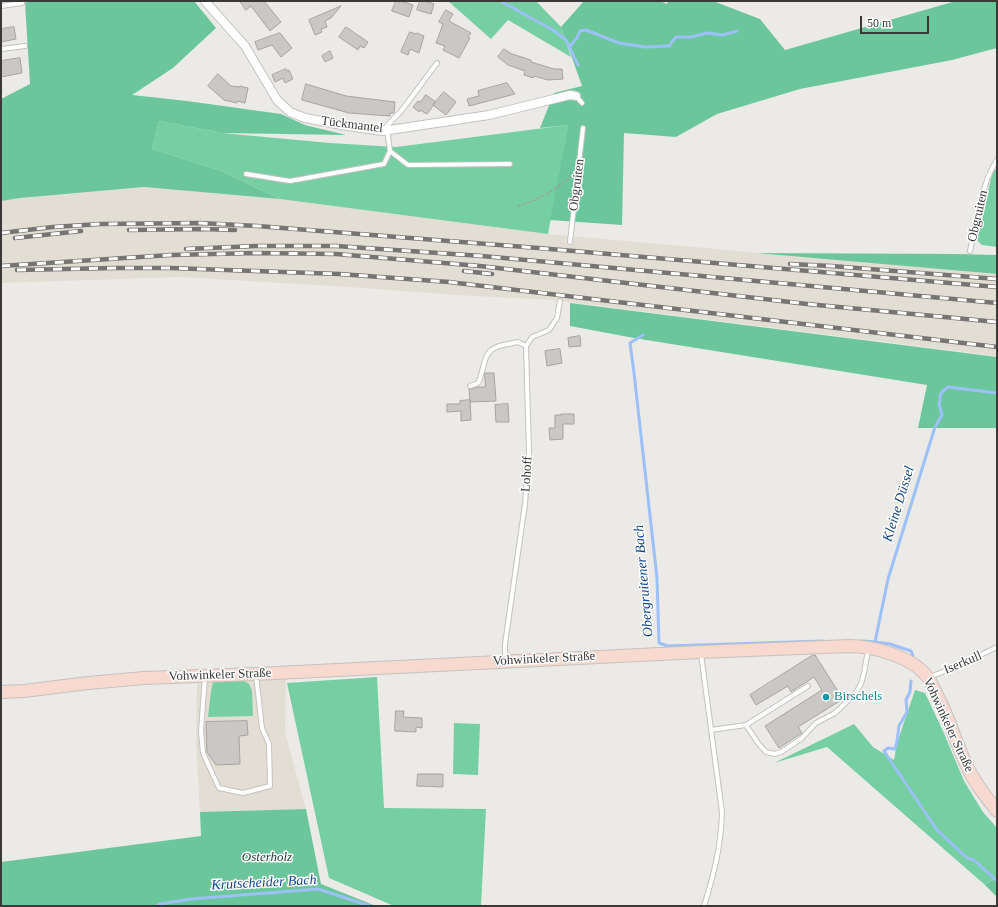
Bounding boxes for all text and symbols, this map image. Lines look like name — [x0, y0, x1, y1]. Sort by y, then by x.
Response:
scale bar — [862, 8, 931, 34]
text: 50 m — [867, 16, 891, 30]
street label: Tückmantel — [320, 113, 384, 137]
street label: Obgruiten — [566, 158, 588, 212]
street label: Obgruiten — [964, 189, 992, 243]
street label: Lohoff — [518, 456, 536, 492]
water label: Kleine Düssel — [880, 464, 918, 544]
water label: Obergruitener Bach — [631, 524, 657, 638]
street label: Iserkull — [942, 648, 984, 678]
street label: Vohwinkeler Straße — [492, 649, 596, 669]
street label: Vohwinkeler Straße — [168, 665, 272, 685]
street label: Vohwinkeler Straße — [919, 675, 977, 775]
place label: Birschels — [834, 689, 882, 705]
marker: Birschels — [821, 692, 831, 702]
park label: Osterholz — [242, 850, 292, 866]
water label: Krutscheider Bach — [211, 872, 317, 894]

